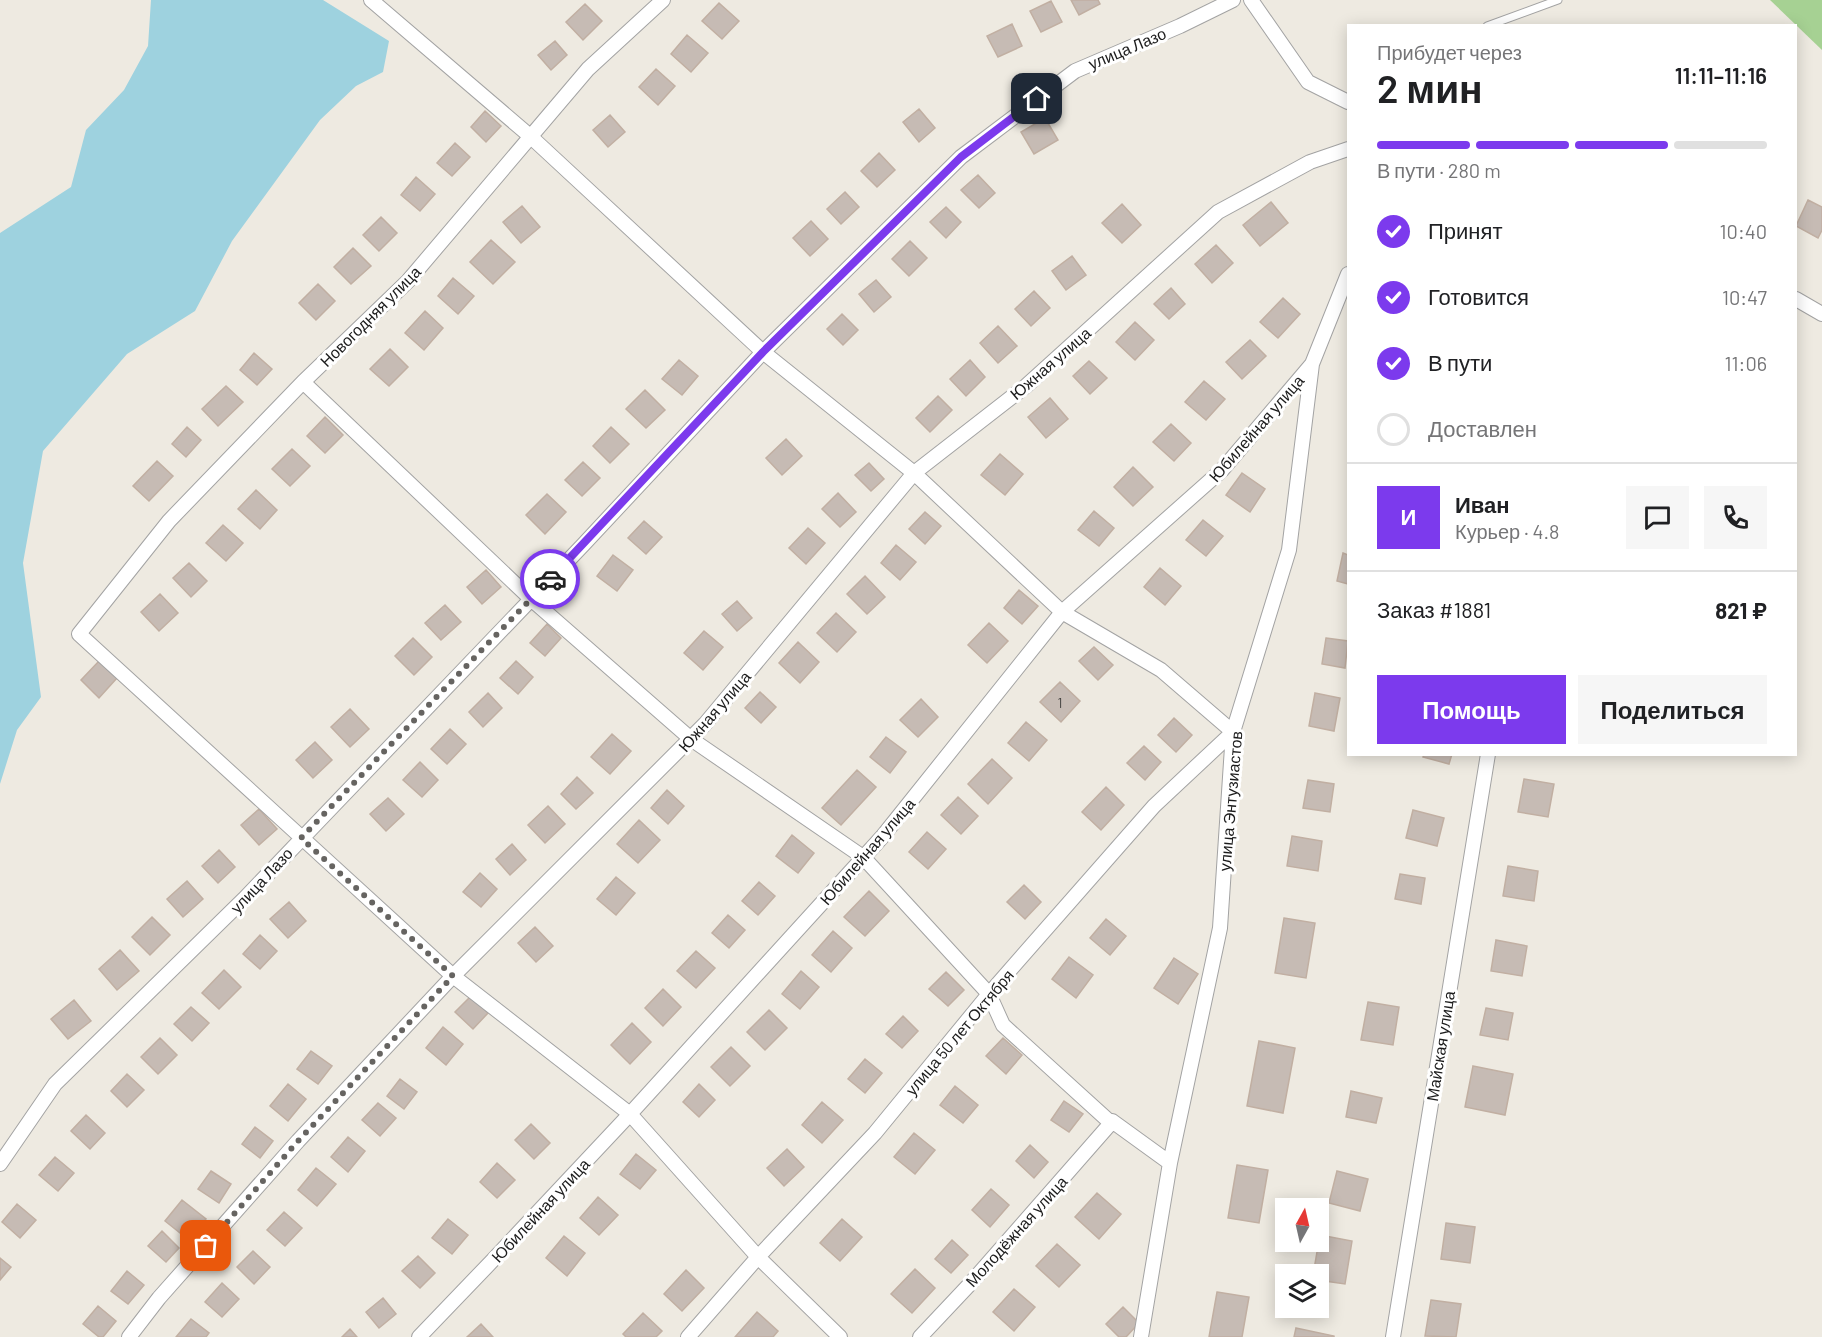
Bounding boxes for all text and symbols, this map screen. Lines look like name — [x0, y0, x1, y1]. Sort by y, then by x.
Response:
street label: улица Лазо — [1085, 23, 1169, 73]
text: Прибудет через — [1377, 40, 1522, 64]
text: 11:11–11:16 — [1675, 62, 1767, 88]
text: 2 мин — [1377, 64, 1483, 111]
pin — [1011, 73, 1062, 124]
icon: home — [1020, 82, 1053, 115]
text: В пути · 280 m — [1377, 158, 1501, 182]
icon: check — [1377, 215, 1410, 248]
text: Принят — [1428, 217, 1502, 243]
text: 10:40 — [1720, 219, 1767, 243]
street label: Новогодняя улица — [316, 262, 424, 370]
icon: check — [1377, 281, 1410, 314]
text: Готовится — [1428, 283, 1529, 309]
text: 10:47 — [1722, 285, 1767, 309]
street label: Южная улица — [1006, 323, 1094, 403]
icon: check — [1377, 347, 1410, 380]
text: В пути — [1428, 349, 1492, 375]
text: 11:06 — [1725, 351, 1767, 375]
street label: Юбилейная улица — [1205, 371, 1308, 485]
text: Доставлен — [1428, 415, 1537, 441]
button: chat — [1626, 486, 1689, 549]
button: phone — [1704, 486, 1767, 549]
text: Иван — [1455, 491, 1510, 517]
text: И — [1401, 503, 1416, 529]
text: Курьер · 4.8 — [1455, 519, 1559, 543]
courier — [520, 549, 580, 609]
icon: car — [534, 563, 567, 596]
text: Заказ #1881 — [1377, 596, 1491, 622]
text: 821 ₽ — [1715, 597, 1767, 623]
street label: Южная улица — [674, 667, 754, 755]
button: Помощь — [1377, 675, 1566, 744]
button: Поделиться — [1578, 675, 1767, 744]
house number: 1 — [1058, 694, 1062, 711]
street label: улица Энтузиастов — [1214, 730, 1246, 872]
street label: Юбилейная улица — [816, 794, 919, 908]
street label: улица Лазо — [226, 843, 296, 917]
street label: улица 50 лет Октября — [901, 965, 1017, 1099]
street label: Майская улица — [1422, 989, 1458, 1103]
street label: Юбилейная улица — [487, 1154, 593, 1266]
street label: Молодёжная улица — [961, 1172, 1071, 1290]
north arrow — [1275, 1198, 1329, 1252]
map controls — [1275, 1198, 1329, 1318]
pin — [180, 1220, 231, 1271]
icon: bag — [189, 1229, 222, 1262]
button: layers — [1275, 1264, 1329, 1318]

